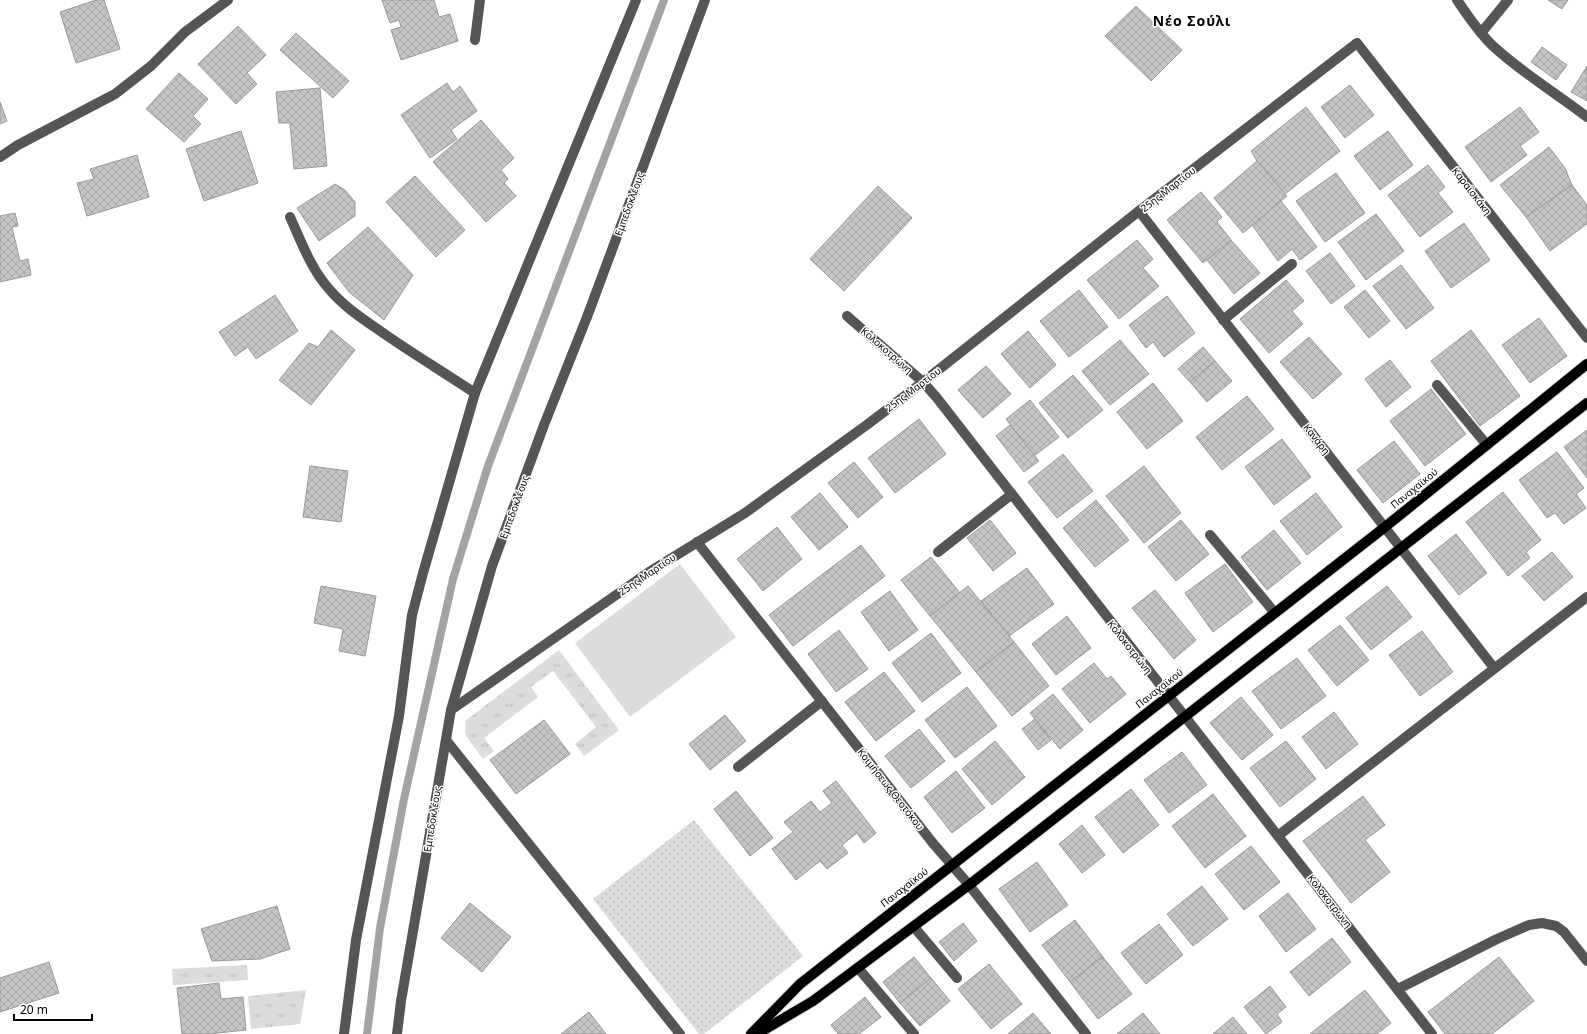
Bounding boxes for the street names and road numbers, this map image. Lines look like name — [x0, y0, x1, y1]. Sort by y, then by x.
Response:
street label: 25ης Μαρτίου — [1138, 163, 1198, 215]
street label: Καραϊσκάκη — [1449, 164, 1495, 218]
street label: Εμπεδοκλέους — [611, 170, 647, 238]
street label: Κολοκοτρώνη — [858, 324, 916, 376]
street label: 25ης Μαρτίου — [882, 363, 944, 415]
street label: Κανάρη — [1300, 421, 1334, 457]
street label: Παναχαϊκού — [1387, 465, 1441, 511]
street label: Εμπεδοκλέους — [496, 473, 532, 541]
street label: 25ης Μαρτίου — [616, 550, 678, 598]
street label: Κολοκοτρώνη — [1105, 617, 1155, 677]
street label: Παναχαϊκού — [1132, 665, 1186, 711]
street label: Κοιμήσεως Θεοτόκου — [855, 745, 927, 833]
street label: Εμπεδοκλέους — [420, 785, 444, 853]
street label: Παναχαϊκού — [877, 864, 931, 910]
street label: Κολοκοτρώνη — [1305, 871, 1355, 931]

